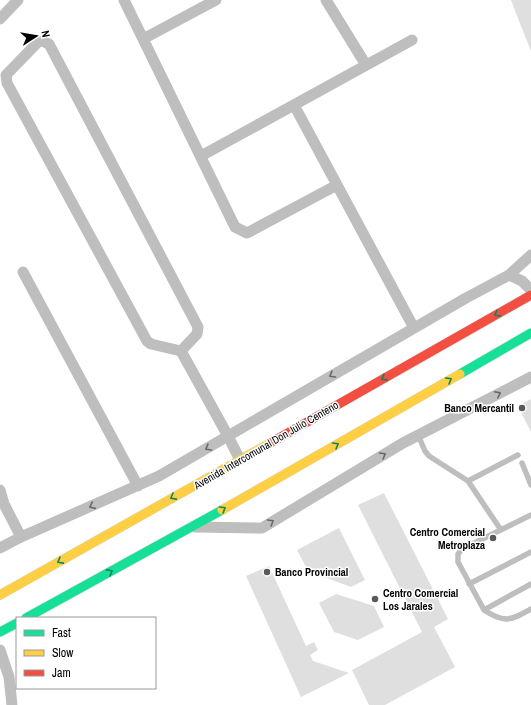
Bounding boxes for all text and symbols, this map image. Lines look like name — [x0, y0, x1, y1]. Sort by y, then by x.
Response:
north arrow — [16, 16, 56, 56]
text: N — [38, 29, 53, 39]
one-way arrow — [494, 310, 501, 317]
one-way arrow — [329, 371, 336, 378]
one-way arrow — [381, 373, 388, 380]
one-way arrow — [445, 378, 452, 385]
one-way arrow — [493, 391, 501, 399]
street label: Avenida Intercomunal Don Julio Centeno — [190, 398, 341, 493]
place label: Banco Mercantil — [444, 401, 514, 415]
marker: Banco Mercantil — [517, 403, 527, 413]
one-way arrow — [332, 442, 339, 449]
one-way arrow — [205, 443, 212, 450]
one-way arrow — [379, 452, 386, 460]
one-way arrow — [170, 493, 177, 500]
one-way arrow — [88, 501, 96, 509]
one-way arrow — [219, 507, 226, 514]
one-way arrow — [267, 519, 274, 527]
place label: Centro Comercial Metroplaza — [410, 525, 485, 552]
marker: Centro Comercial Metroplaza — [488, 533, 498, 543]
one-way arrow — [57, 556, 64, 564]
place label: Banco Provincial — [275, 565, 348, 579]
marker: Banco Provincial — [262, 567, 272, 577]
one-way arrow — [105, 570, 113, 577]
place label: Centro Comercial Los Jarales — [383, 586, 458, 613]
marker: Centro Comercial Los Jarales — [370, 594, 380, 604]
legend — [16, 617, 156, 689]
text: Fast — [52, 625, 71, 641]
text: Slow — [52, 645, 74, 661]
text: Jam — [52, 665, 71, 681]

